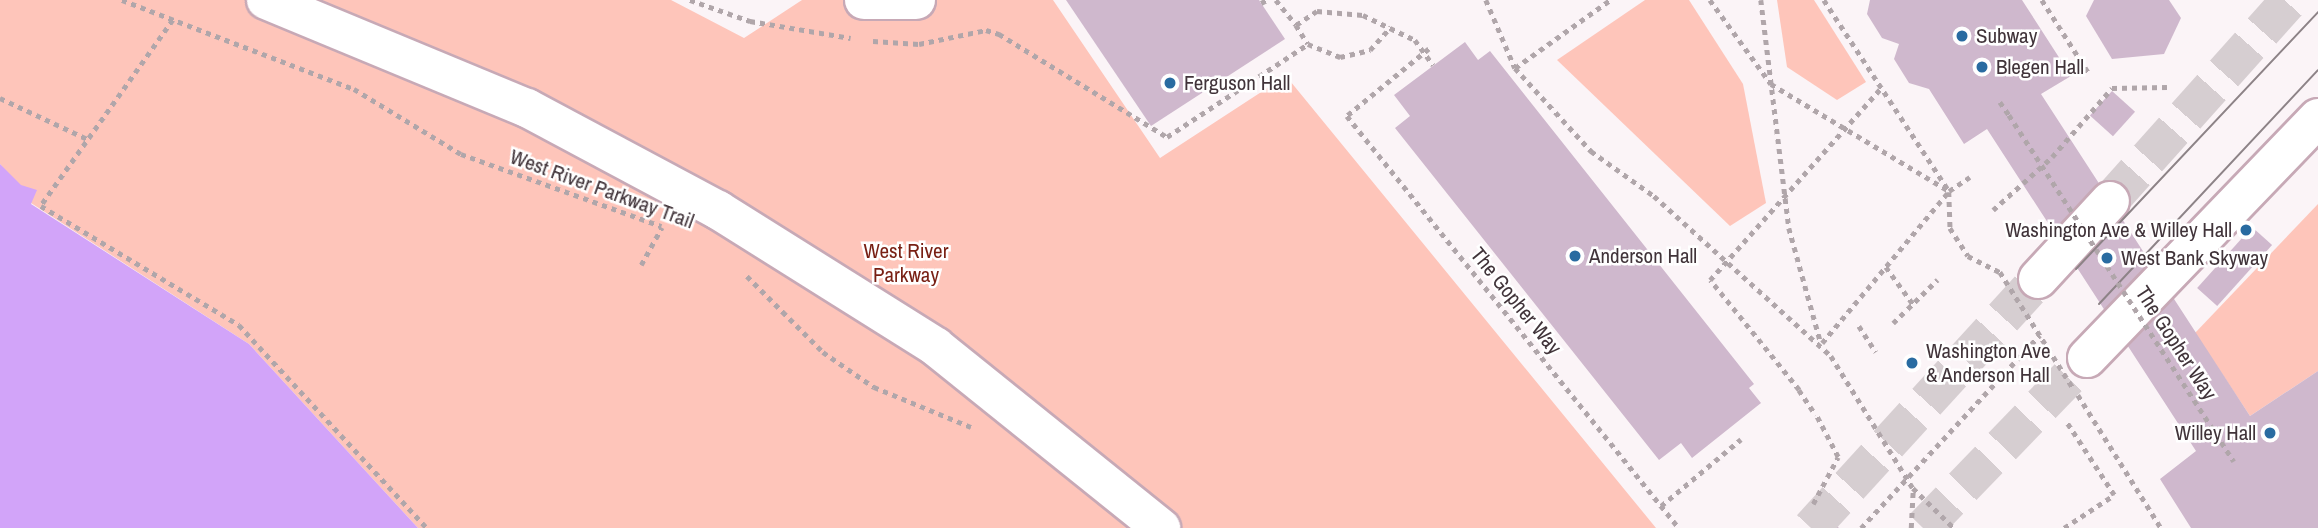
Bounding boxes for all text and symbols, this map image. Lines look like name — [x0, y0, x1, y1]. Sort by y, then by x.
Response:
place label: Subway — [1976, 23, 2037, 49]
marker: Subway — [1954, 28, 1970, 44]
place label: Blegen Hall — [1996, 54, 2084, 80]
marker: Blegen Hall — [1974, 59, 1990, 75]
place label: Ferguson Hall — [1184, 70, 1290, 96]
marker: Ferguson Hall — [1162, 75, 1178, 91]
street label: West River Parkway Trail — [506, 144, 698, 234]
place label: Washington Ave & Willey Hall — [2004, 217, 2232, 243]
marker: Washington Ave & Willey Hall — [2238, 222, 2254, 238]
park label: West River Parkway — [864, 238, 948, 288]
street label: The Gopher Way — [1465, 242, 1567, 360]
place label: Anderson Hall — [1589, 243, 1697, 269]
place label: West Bank Skyway — [2121, 245, 2268, 271]
marker: Anderson Hall — [1567, 248, 1583, 264]
marker: West Bank Skyway — [2099, 250, 2115, 266]
street label: The Gopher Way — [2130, 281, 2222, 405]
place label: Washington Ave & Anderson Hall — [1926, 338, 2051, 388]
marker: Washington Ave & Anderson Hall — [1904, 355, 1920, 371]
place label: Willey Hall — [2175, 420, 2256, 446]
marker: Willey Hall — [2262, 425, 2278, 441]

